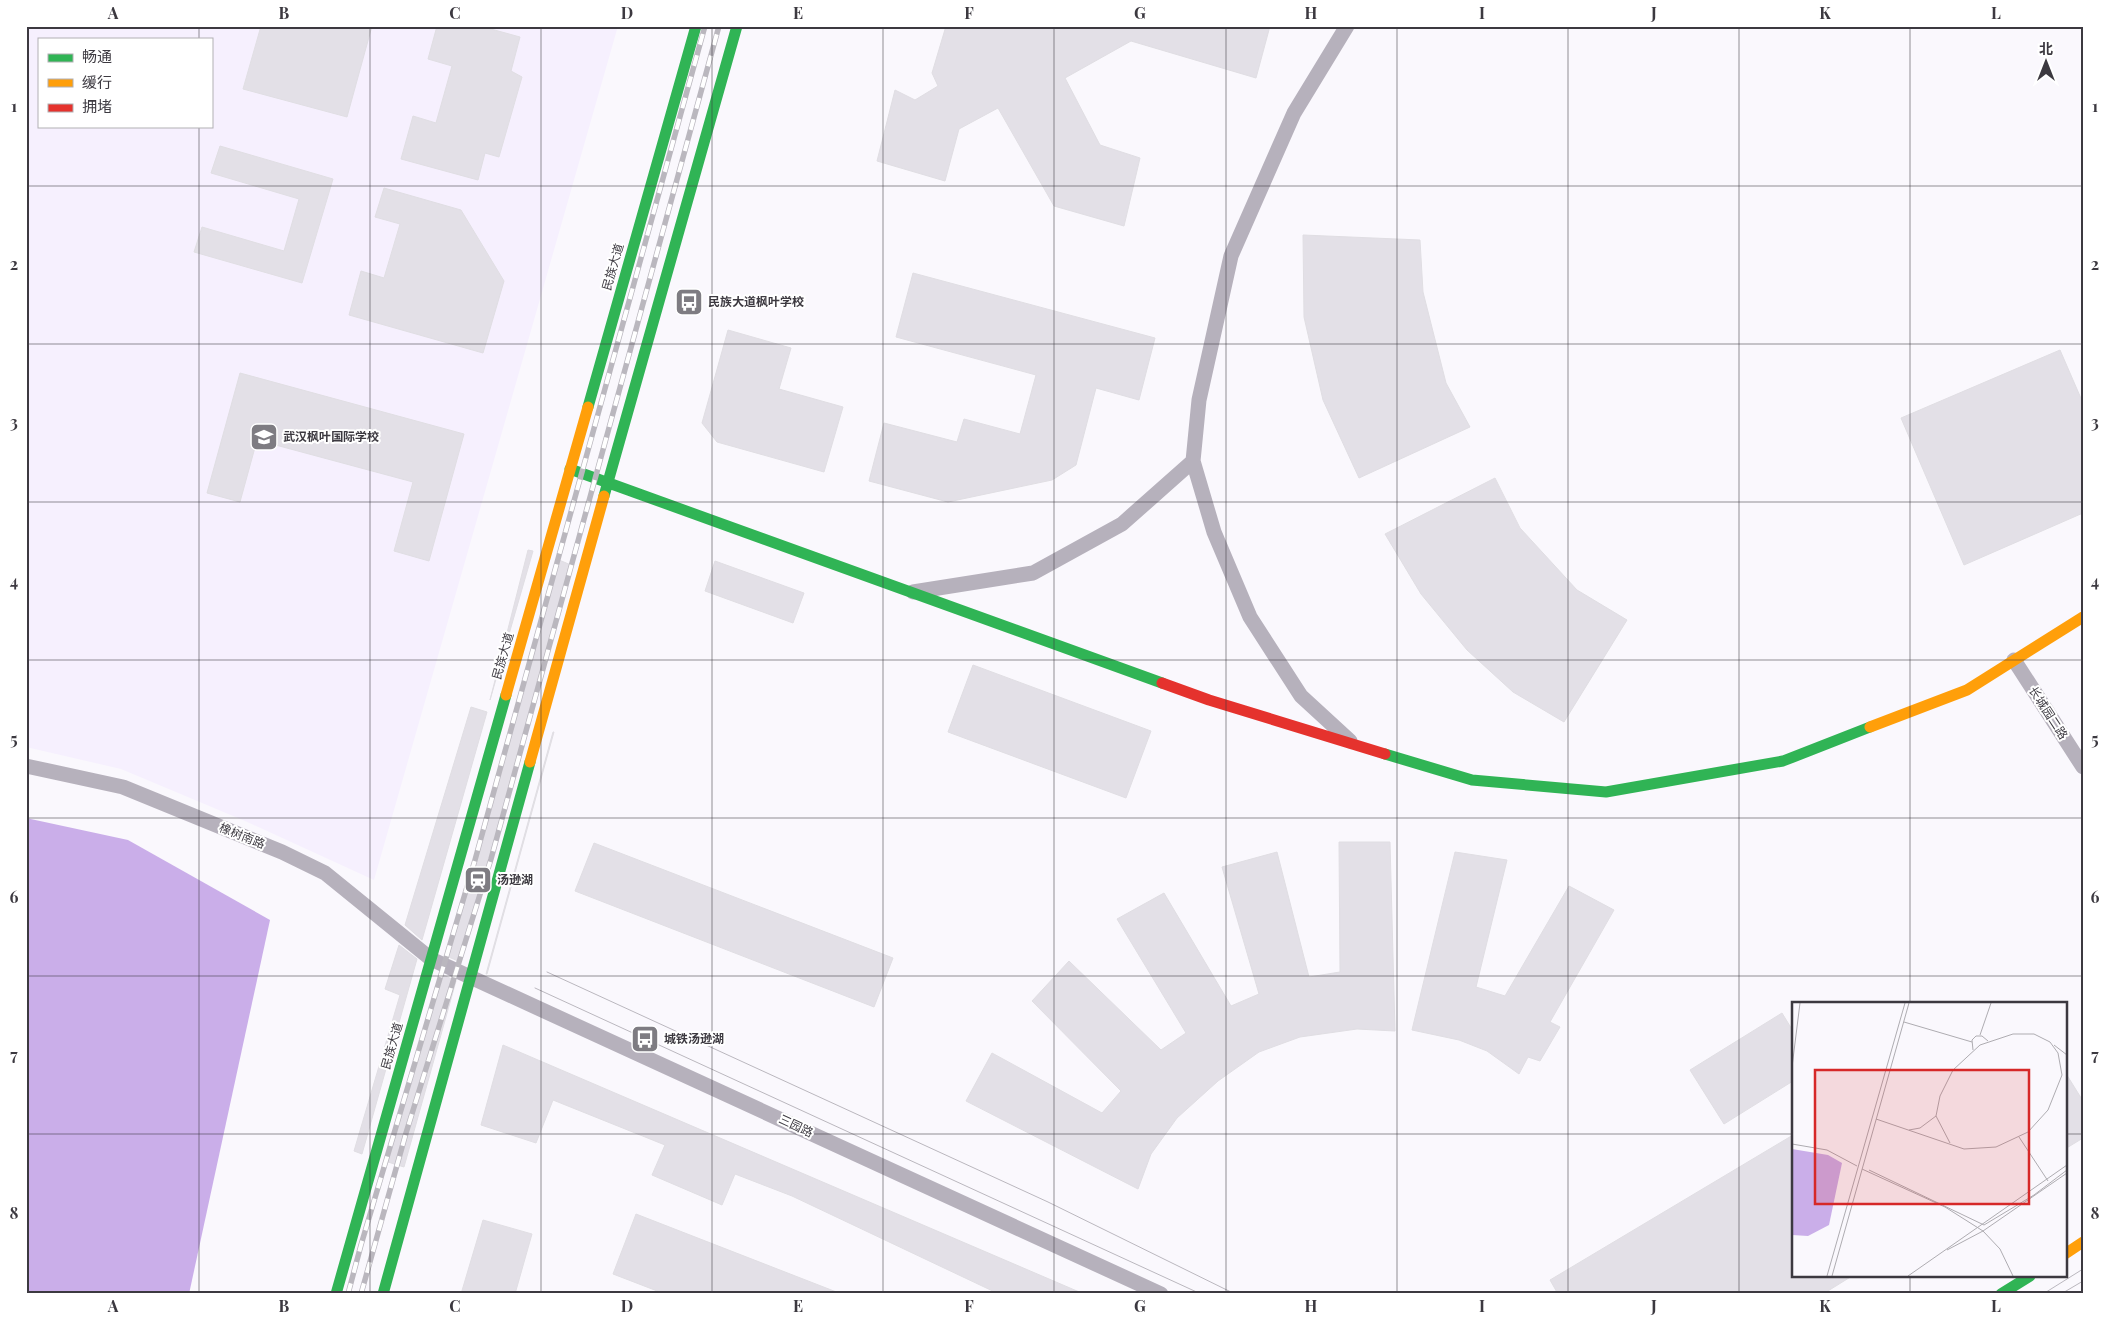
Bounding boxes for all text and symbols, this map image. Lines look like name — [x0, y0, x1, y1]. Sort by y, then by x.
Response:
text: A — [107, 2, 119, 23]
text: B — [279, 2, 290, 23]
text: C — [449, 2, 461, 23]
text: D — [621, 2, 633, 23]
text: E — [793, 2, 803, 23]
text: F — [964, 2, 974, 23]
text: G — [1134, 2, 1146, 23]
text: H — [1305, 2, 1318, 23]
text: I — [1479, 2, 1485, 23]
text: J — [1650, 2, 1657, 23]
text: K — [1819, 2, 1831, 23]
text: L — [1991, 2, 2001, 23]
legend — [38, 38, 212, 128]
north arrow — [2022, 38, 2072, 88]
text: 北 — [2039, 39, 2053, 58]
text: 畅通 — [82, 46, 112, 66]
text: 缓行 — [82, 72, 112, 92]
text: 1 — [11, 95, 17, 116]
text: 1 — [2092, 95, 2098, 116]
text: 拥堵 — [82, 96, 112, 116]
street label: 民族大道 — [598, 241, 626, 292]
text: 2 — [10, 253, 18, 274]
text: 2 — [2091, 253, 2099, 274]
bus stop icon: 民族大道枫叶学校 — [674, 287, 704, 317]
place label: 民族大道枫叶学校 — [708, 293, 804, 309]
text: 3 — [10, 411, 18, 432]
text: 3 — [2091, 411, 2099, 432]
school or university icon: 武汉枫叶国际学校 — [249, 422, 279, 452]
place label: 武汉枫叶国际学校 — [283, 428, 379, 444]
text: 4 — [10, 570, 18, 591]
text: 4 — [2091, 570, 2099, 591]
street label: 民族大道 — [488, 630, 516, 681]
street label: 长城园二路 — [2026, 683, 2072, 742]
text: 5 — [10, 728, 18, 749]
text: 5 — [2091, 728, 2099, 749]
street label: 橡树南路 — [217, 819, 268, 851]
station icon: 汤逊湖 — [463, 865, 493, 895]
place label: 汤逊湖 — [497, 871, 533, 887]
text: 6 — [10, 886, 19, 907]
text: 6 — [2091, 886, 2100, 907]
inset map — [1792, 1002, 2066, 1278]
street label: 民族大道 — [377, 1020, 405, 1071]
bus stop icon: 城铁汤逊湖 — [630, 1024, 660, 1054]
place label: 城铁汤逊湖 — [664, 1030, 724, 1046]
text: 7 — [10, 1044, 18, 1065]
text: 7 — [2091, 1044, 2099, 1065]
street label: 三园路 — [777, 1110, 816, 1140]
text: 8 — [10, 1202, 19, 1223]
text: 8 — [2091, 1202, 2100, 1223]
text: A — [107, 1295, 119, 1316]
text: B — [279, 1295, 290, 1316]
text: C — [449, 1295, 461, 1316]
text: D — [621, 1295, 633, 1316]
text: E — [793, 1295, 803, 1316]
text: F — [964, 1295, 974, 1316]
text: G — [1134, 1295, 1146, 1316]
text: H — [1305, 1295, 1318, 1316]
text: I — [1479, 1295, 1485, 1316]
text: J — [1650, 1295, 1657, 1316]
text: K — [1819, 1295, 1831, 1316]
text: L — [1991, 1295, 2001, 1316]

